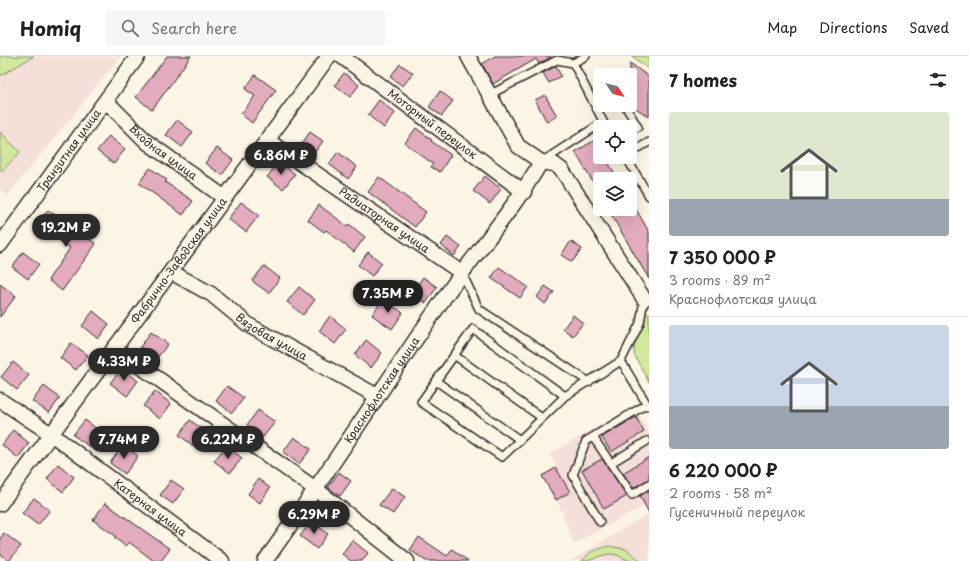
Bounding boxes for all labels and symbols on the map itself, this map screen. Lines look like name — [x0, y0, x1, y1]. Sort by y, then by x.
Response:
north arrow — [593, 68, 637, 112]
street label: Моторный переулок — [384, 85, 482, 163]
street label: Транзитная улица — [33, 105, 105, 195]
street label: Входная улица — [126, 120, 201, 184]
pin: 6.86M ₽ — [244, 142, 318, 176]
street label: Радиаторная улица — [336, 183, 433, 257]
street label: Фабрично-Заводская улица — [126, 194, 231, 327]
pin: 19.2M ₽ — [29, 214, 103, 248]
pin: 7.35M ₽ — [351, 280, 425, 314]
street label: Вязовая улица — [232, 309, 311, 364]
street label: Краснофлотская улица — [340, 333, 423, 447]
pin: 4.33M ₽ — [87, 348, 161, 382]
pin: 7.74M ₽ — [87, 426, 161, 460]
pin: 6.22M ₽ — [191, 426, 265, 460]
street label: Катерная улица — [111, 475, 191, 540]
pin: 6.29M ₽ — [277, 501, 351, 535]

